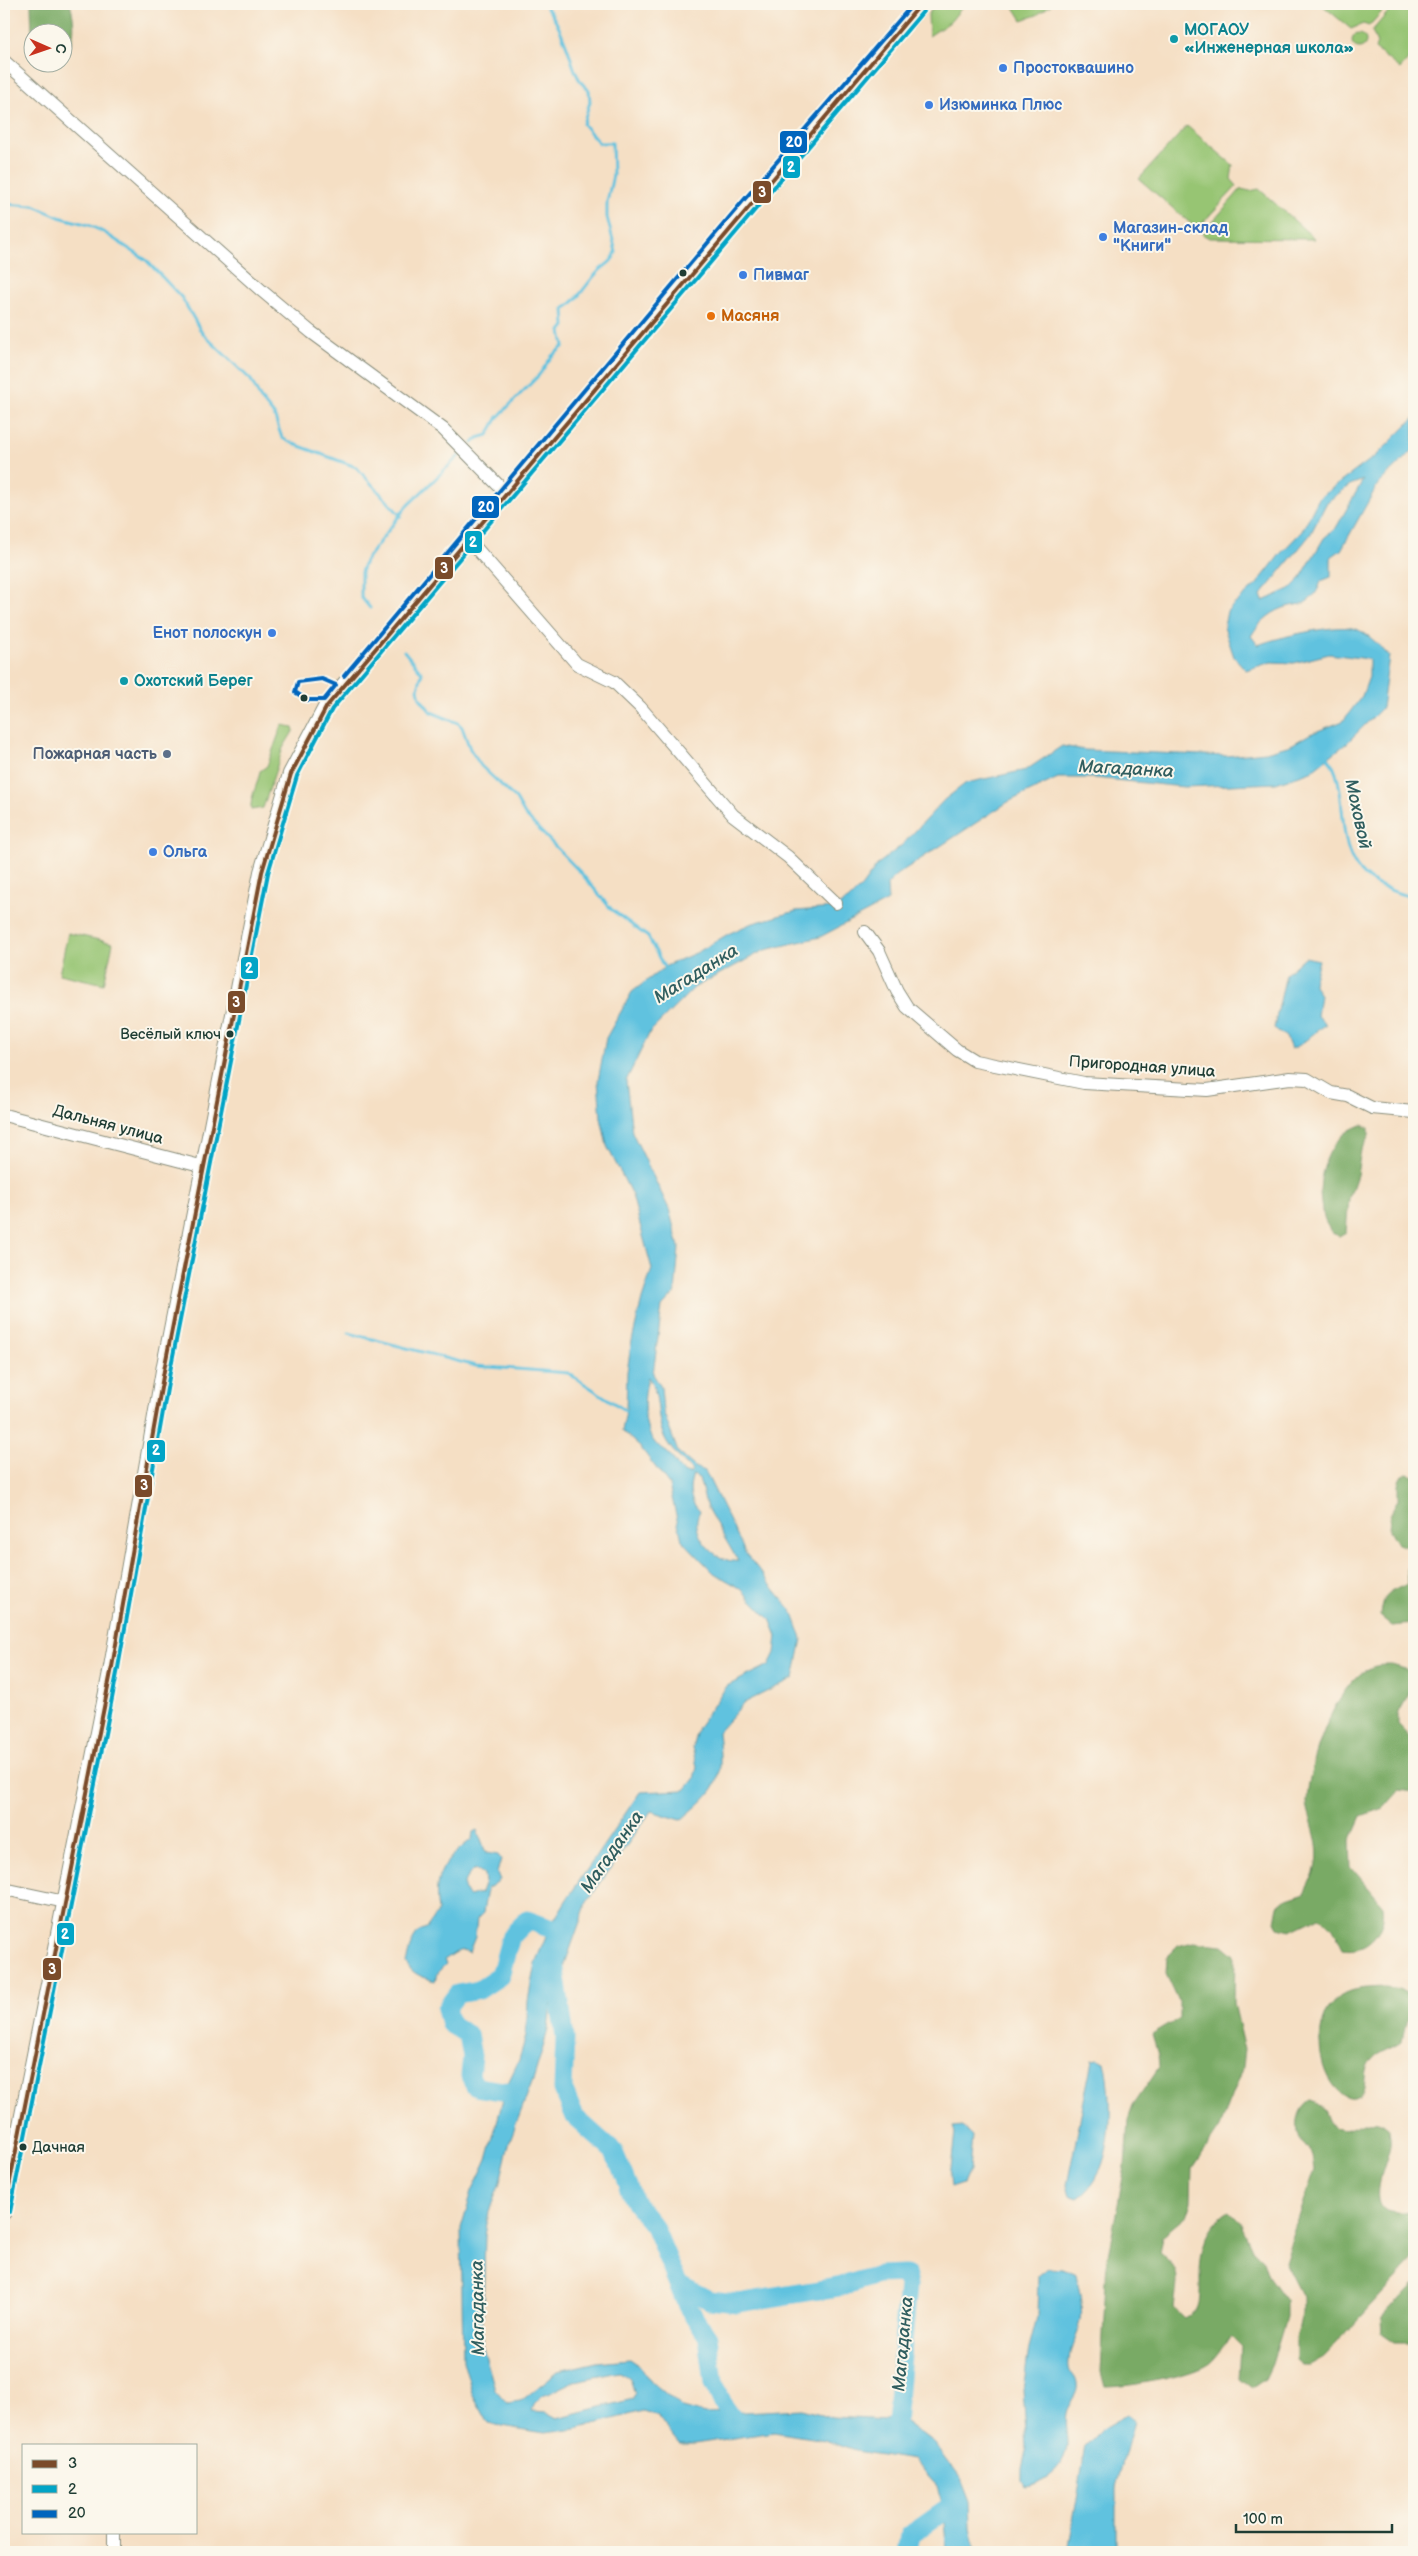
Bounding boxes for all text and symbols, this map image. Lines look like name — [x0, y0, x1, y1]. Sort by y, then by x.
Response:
place label: МОГАОУ «Инженерная школа» — [1184, 21, 1354, 58]
north arrow — [22, 22, 72, 72]
marker: МОГАОУ «Инженерная школа» — [1168, 33, 1180, 45]
text: С — [52, 43, 69, 54]
place label: Простоквашино — [1013, 59, 1134, 78]
marker: Простоквашино — [997, 62, 1009, 74]
place label: Изюминка Плюс — [939, 96, 1062, 115]
marker: Изюминка Плюс — [923, 99, 935, 111]
line badge: 20 — [779, 130, 808, 154]
text: 20 — [786, 134, 803, 151]
line badge: 2 — [782, 155, 801, 179]
text: 2 — [787, 159, 796, 176]
line badge: 3 — [752, 180, 772, 204]
text: 3 — [758, 184, 766, 201]
place label: Магазин-склад "Книги" — [1113, 219, 1229, 256]
marker: Магазин-склад "Книги" — [1097, 231, 1109, 243]
place label: Пивмаг — [753, 266, 810, 285]
unlabelled marker — [678, 268, 688, 278]
marker: Пивмаг — [737, 269, 749, 281]
place label: Масяня — [721, 307, 780, 326]
marker: Масяня — [705, 310, 717, 322]
line badge: 20 — [471, 495, 500, 519]
text: 20 — [478, 499, 495, 516]
line badge: 2 — [464, 530, 483, 554]
text: 2 — [469, 534, 478, 551]
line badge: 3 — [434, 556, 454, 580]
text: 3 — [440, 560, 448, 577]
place label: Енот полоскун — [152, 624, 262, 643]
marker: Енот полоскун — [266, 627, 278, 639]
place label: Охотский Берег — [134, 672, 253, 691]
marker: Охотский Берег — [118, 675, 130, 687]
unlabelled marker — [299, 693, 309, 703]
place label: Пожарная часть — [33, 745, 158, 764]
marker: Пожарная часть — [161, 748, 173, 760]
water label: Магаданка — [1078, 756, 1174, 782]
water label: Моховой — [1340, 777, 1376, 851]
place label: Ольга — [163, 843, 208, 862]
marker: Ольга — [147, 846, 159, 858]
water label: Магаданка — [650, 940, 742, 1008]
line badge: 2 — [240, 956, 259, 980]
text: 2 — [245, 960, 254, 977]
line badge: 3 — [227, 990, 246, 1014]
text: 3 — [232, 994, 240, 1011]
place label: Весёлый ключ — [120, 1025, 221, 1044]
marker: Весёлый ключ — [225, 1029, 235, 1039]
street label: Пригородная улица — [1068, 1052, 1216, 1082]
street label: Дальняя улица — [51, 1101, 166, 1149]
line badge: 2 — [146, 1439, 166, 1463]
text: 2 — [152, 1442, 161, 1459]
line badge: 3 — [134, 1474, 153, 1498]
text: 3 — [140, 1477, 148, 1494]
water label: Магаданка — [576, 1807, 648, 1897]
line badge: 2 — [56, 1922, 75, 1946]
text: 2 — [61, 1926, 70, 1943]
line badge: 3 — [42, 1957, 62, 1981]
text: 3 — [48, 1961, 56, 1978]
place label: Дачная — [32, 2138, 85, 2157]
marker: Дачная — [18, 2142, 28, 2152]
water label: Магаданка — [467, 2260, 489, 2356]
water label: Магаданка — [888, 2296, 918, 2392]
legend — [22, 2444, 198, 2534]
text: 3 — [68, 2454, 77, 2473]
text: 2 — [68, 2480, 77, 2499]
scale bar — [1236, 2501, 1392, 2533]
text: 20 — [68, 2504, 86, 2523]
text: 100 m — [1243, 2510, 1283, 2529]

